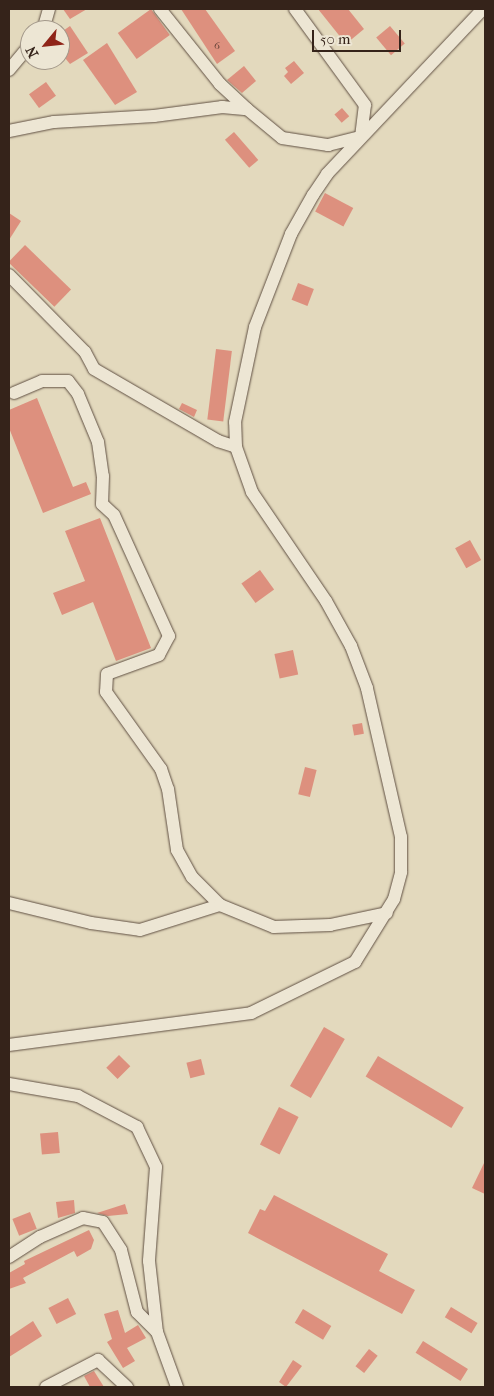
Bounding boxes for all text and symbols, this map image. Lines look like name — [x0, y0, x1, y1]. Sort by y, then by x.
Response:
north arrow — [20, 20, 70, 70]
scale bar — [314, 20, 403, 52]
text: 50 m — [320, 30, 350, 48]
house number: 6 — [214, 39, 220, 53]
text: N — [22, 43, 42, 60]

